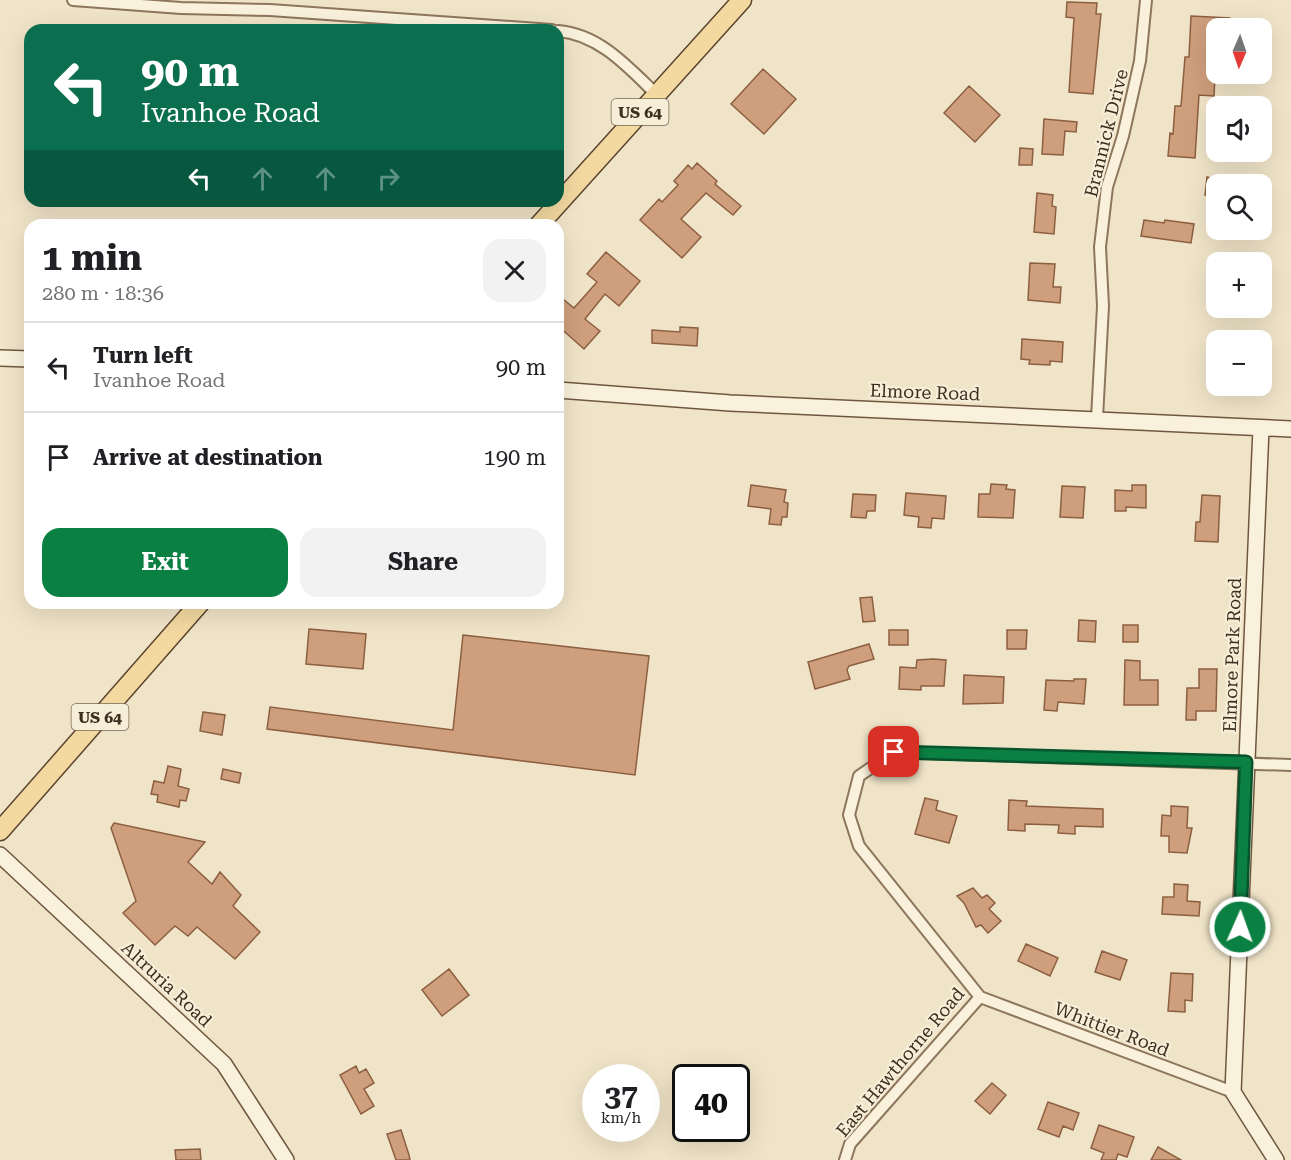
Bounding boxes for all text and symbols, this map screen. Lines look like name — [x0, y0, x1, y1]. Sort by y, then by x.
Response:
north arrow — [1206, 18, 1272, 84]
map controls — [1206, 18, 1272, 396]
text: 90 m — [141, 47, 239, 96]
icon: left — [42, 48, 120, 126]
street label: Brannick Drive — [1080, 67, 1132, 199]
button: sound — [1206, 96, 1272, 162]
text: Ivanhoe Road — [141, 97, 320, 129]
road number: US 64 — [612, 99, 668, 125]
icon: left — [183, 162, 216, 195]
icon: ahead — [246, 162, 279, 195]
icon: ahead — [309, 162, 342, 195]
icon: right — [372, 162, 405, 195]
button: search — [1206, 174, 1272, 240]
text: 1 min — [42, 237, 142, 279]
button: close — [483, 239, 546, 302]
button: + — [1206, 252, 1272, 318]
text: 280 m · 18:36 — [42, 281, 164, 305]
button: − — [1206, 330, 1272, 396]
text: Turn left — [93, 343, 193, 368]
icon: left — [42, 351, 75, 384]
text: 90 m — [496, 355, 546, 380]
text: Ivanhoe Road — [93, 368, 225, 392]
street label: Elmore Road — [869, 380, 981, 404]
icon: arrive — [42, 441, 75, 474]
text: Arrive at destination — [93, 445, 322, 470]
text: 190 m — [483, 445, 546, 470]
button: Exit — [42, 528, 288, 597]
button: Share — [300, 528, 546, 597]
street label: Elmore Park Road — [1219, 577, 1245, 733]
road number: US 64 — [72, 704, 128, 730]
pin — [868, 726, 919, 777]
icon: arrive — [877, 735, 910, 768]
position arrow — [1208, 895, 1272, 959]
street label: Altruria Road — [118, 937, 217, 1031]
street label: East Hawthorne Road — [832, 983, 969, 1141]
street label: Whittier Road — [1052, 997, 1173, 1061]
speed limit sign: 40 — [672, 1064, 750, 1142]
text: 37 — [604, 1078, 638, 1113]
text: km/h — [601, 1109, 641, 1127]

